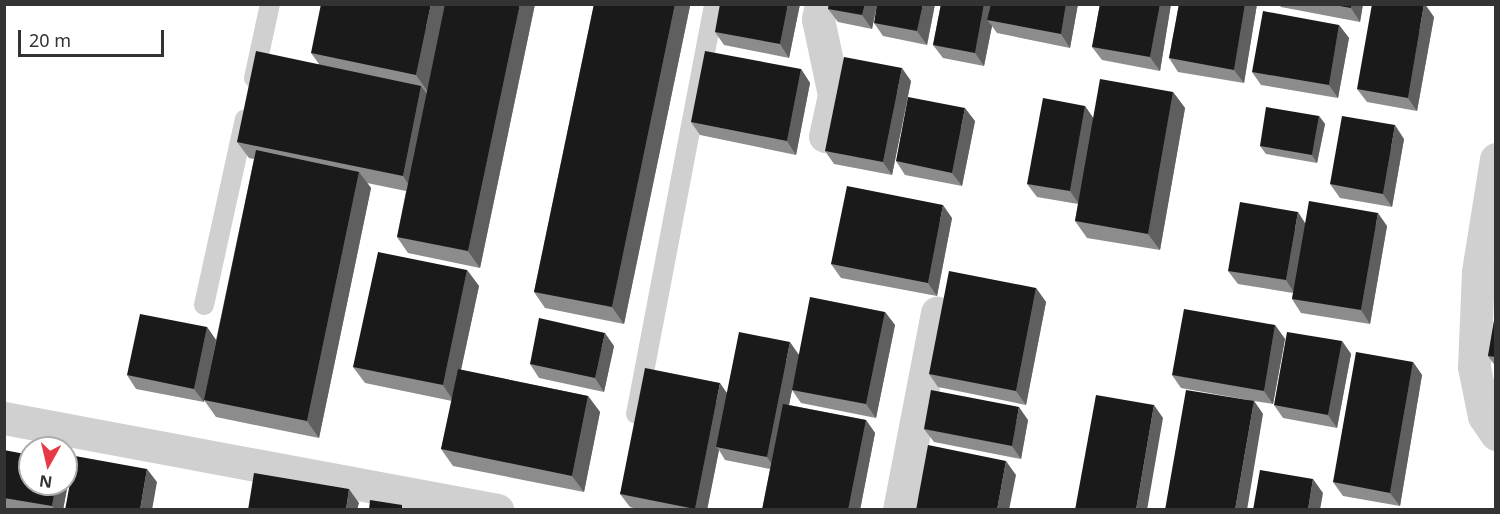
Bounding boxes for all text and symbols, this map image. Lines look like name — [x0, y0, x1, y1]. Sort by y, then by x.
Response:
scale bar — [21, 18, 166, 56]
text: 20 m — [29, 28, 71, 52]
north arrow — [18, 436, 78, 496]
text: N — [38, 470, 54, 494]

